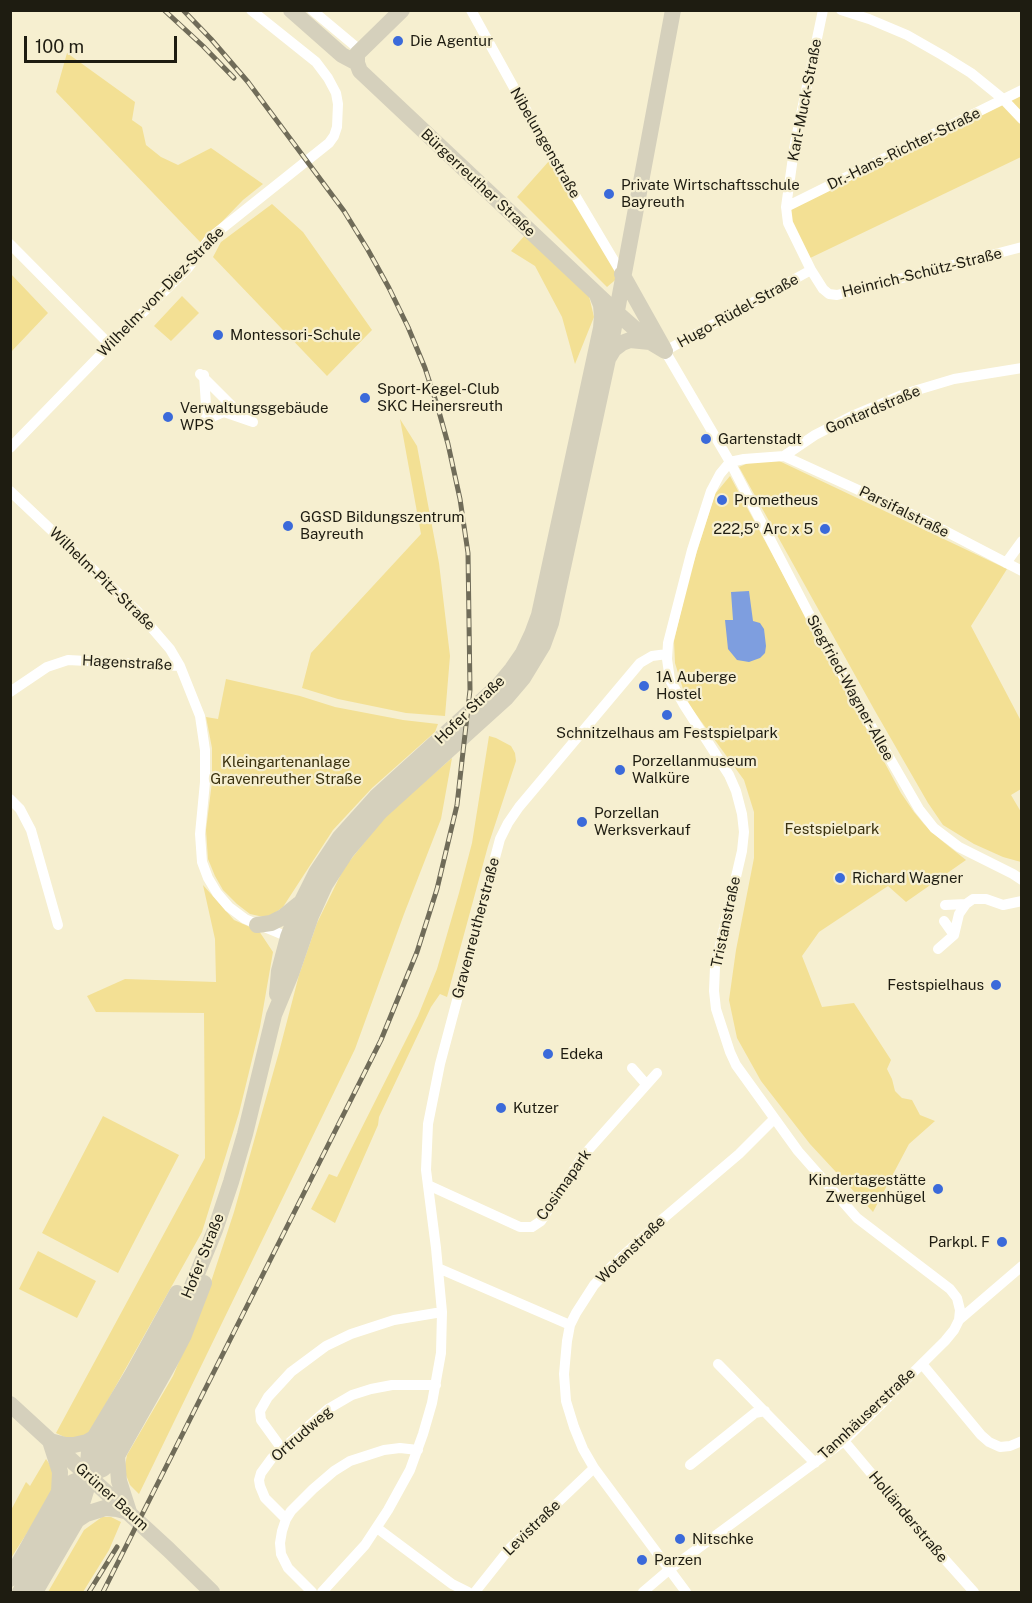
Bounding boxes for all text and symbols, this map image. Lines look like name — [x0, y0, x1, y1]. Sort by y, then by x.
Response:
scale bar — [27, 24, 180, 62]
place label: Die Agentur — [410, 32, 493, 50]
marker: Die Agentur — [391, 34, 405, 48]
text: 100 m — [35, 36, 84, 57]
street label: Karl-Muck-Straße — [784, 37, 826, 163]
street label: Nibelungenstraße — [506, 84, 584, 202]
street label: Dr.-Hans-Richter-Straße — [825, 104, 983, 194]
street label: Bürgerreuther Straße — [417, 125, 539, 241]
place label: Private Wirtschaftsschule Bayreuth — [621, 176, 800, 211]
marker: Private Wirtschaftsschule Bayreuth — [602, 187, 616, 201]
street label: Wilhelm-von-Diez-Straße — [94, 223, 228, 361]
street label: Heinrich-Schütz-Straße — [840, 244, 1004, 302]
street label: Hugo-Rüdel-Straße — [674, 270, 802, 352]
place label: Montessori-Schule — [230, 326, 361, 344]
marker: Montessori-Schule — [211, 328, 225, 342]
place label: Sport-Kegel-Club SKC Heinersreuth — [377, 380, 503, 415]
street label: Gontardstraße — [823, 382, 923, 438]
marker: Sport-Kegel-Club SKC Heinersreuth — [358, 391, 372, 405]
place label: Verwaltungsgebäude WPS — [180, 399, 328, 434]
marker: Verwaltungsgebäude WPS — [161, 410, 175, 424]
place label: Gartenstadt — [718, 430, 802, 448]
marker: Gartenstadt — [699, 432, 713, 446]
street label: Parsifalstraße — [856, 482, 952, 542]
place label: Prometheus — [734, 491, 818, 509]
marker: Prometheus — [715, 493, 729, 507]
place label: GGSD Bildungszentrum Bayreuth — [300, 508, 465, 543]
marker: GGSD Bildungszentrum Bayreuth — [281, 519, 295, 533]
place label: 222,5º Arc x 5 — [713, 520, 813, 538]
marker: 222,5º Arc x 5 — [818, 522, 832, 536]
street label: Wilhelm-Pitz-Straße — [45, 524, 159, 634]
street label: Siegfried-Wagner-Allee — [802, 612, 898, 764]
street label: Hagenstraße — [81, 652, 173, 674]
place label: 1A Auberge Hostel — [656, 668, 736, 703]
street label: Hofer Straße — [431, 672, 509, 748]
marker: 1A Auberge Hostel — [637, 679, 651, 693]
marker: Schnitzelhaus am Festspielpark — [660, 708, 674, 722]
place label: Schnitzelhaus am Festspielpark — [556, 724, 778, 742]
place label: Porzellanmuseum Walküre — [632, 752, 757, 787]
park label: Kleingartenanlage Gravenreuther Straße — [210, 753, 362, 788]
marker: Porzellanmuseum Walküre — [613, 763, 627, 777]
place label: Porzellan Werksverkauf — [594, 804, 691, 839]
marker: Porzellan Werksverkauf — [575, 815, 589, 829]
park label: Festspielpark — [785, 820, 879, 838]
street label: Gravenreutherstraße — [448, 855, 504, 1001]
place label: Richard Wagner — [852, 869, 963, 887]
marker: Richard Wagner — [833, 871, 847, 885]
street label: Tristanstraße — [708, 875, 744, 969]
place label: Festspielhaus — [887, 976, 984, 994]
marker: Festspielhaus — [989, 978, 1003, 992]
place label: Edeka — [560, 1045, 603, 1063]
marker: Edeka — [541, 1047, 555, 1061]
place label: Kutzer — [513, 1099, 559, 1117]
marker: Kutzer — [494, 1101, 508, 1115]
street label: Cosimapark — [533, 1146, 595, 1224]
place label: Kindertagestätte Zwergenhügel — [808, 1171, 926, 1206]
marker: Kindertagestätte Zwergenhügel — [931, 1182, 945, 1196]
street label: Hofer Straße — [178, 1211, 228, 1301]
street label: Wotanstraße — [593, 1213, 669, 1287]
place label: Parkpl. F — [929, 1233, 990, 1251]
marker: Parkpl. F — [995, 1235, 1009, 1249]
street label: Tannhäuserstraße — [815, 1365, 919, 1463]
street label: Ortrudweg — [268, 1403, 336, 1465]
street label: Grüner Baum — [72, 1459, 152, 1535]
street label: Holländerstraße — [865, 1468, 951, 1566]
street label: Levistraße — [500, 1496, 564, 1560]
place label: Nitschke — [692, 1530, 754, 1548]
marker: Nitschke — [673, 1532, 687, 1546]
place label: Parzen — [654, 1551, 702, 1569]
marker: Parzen — [635, 1553, 649, 1567]

